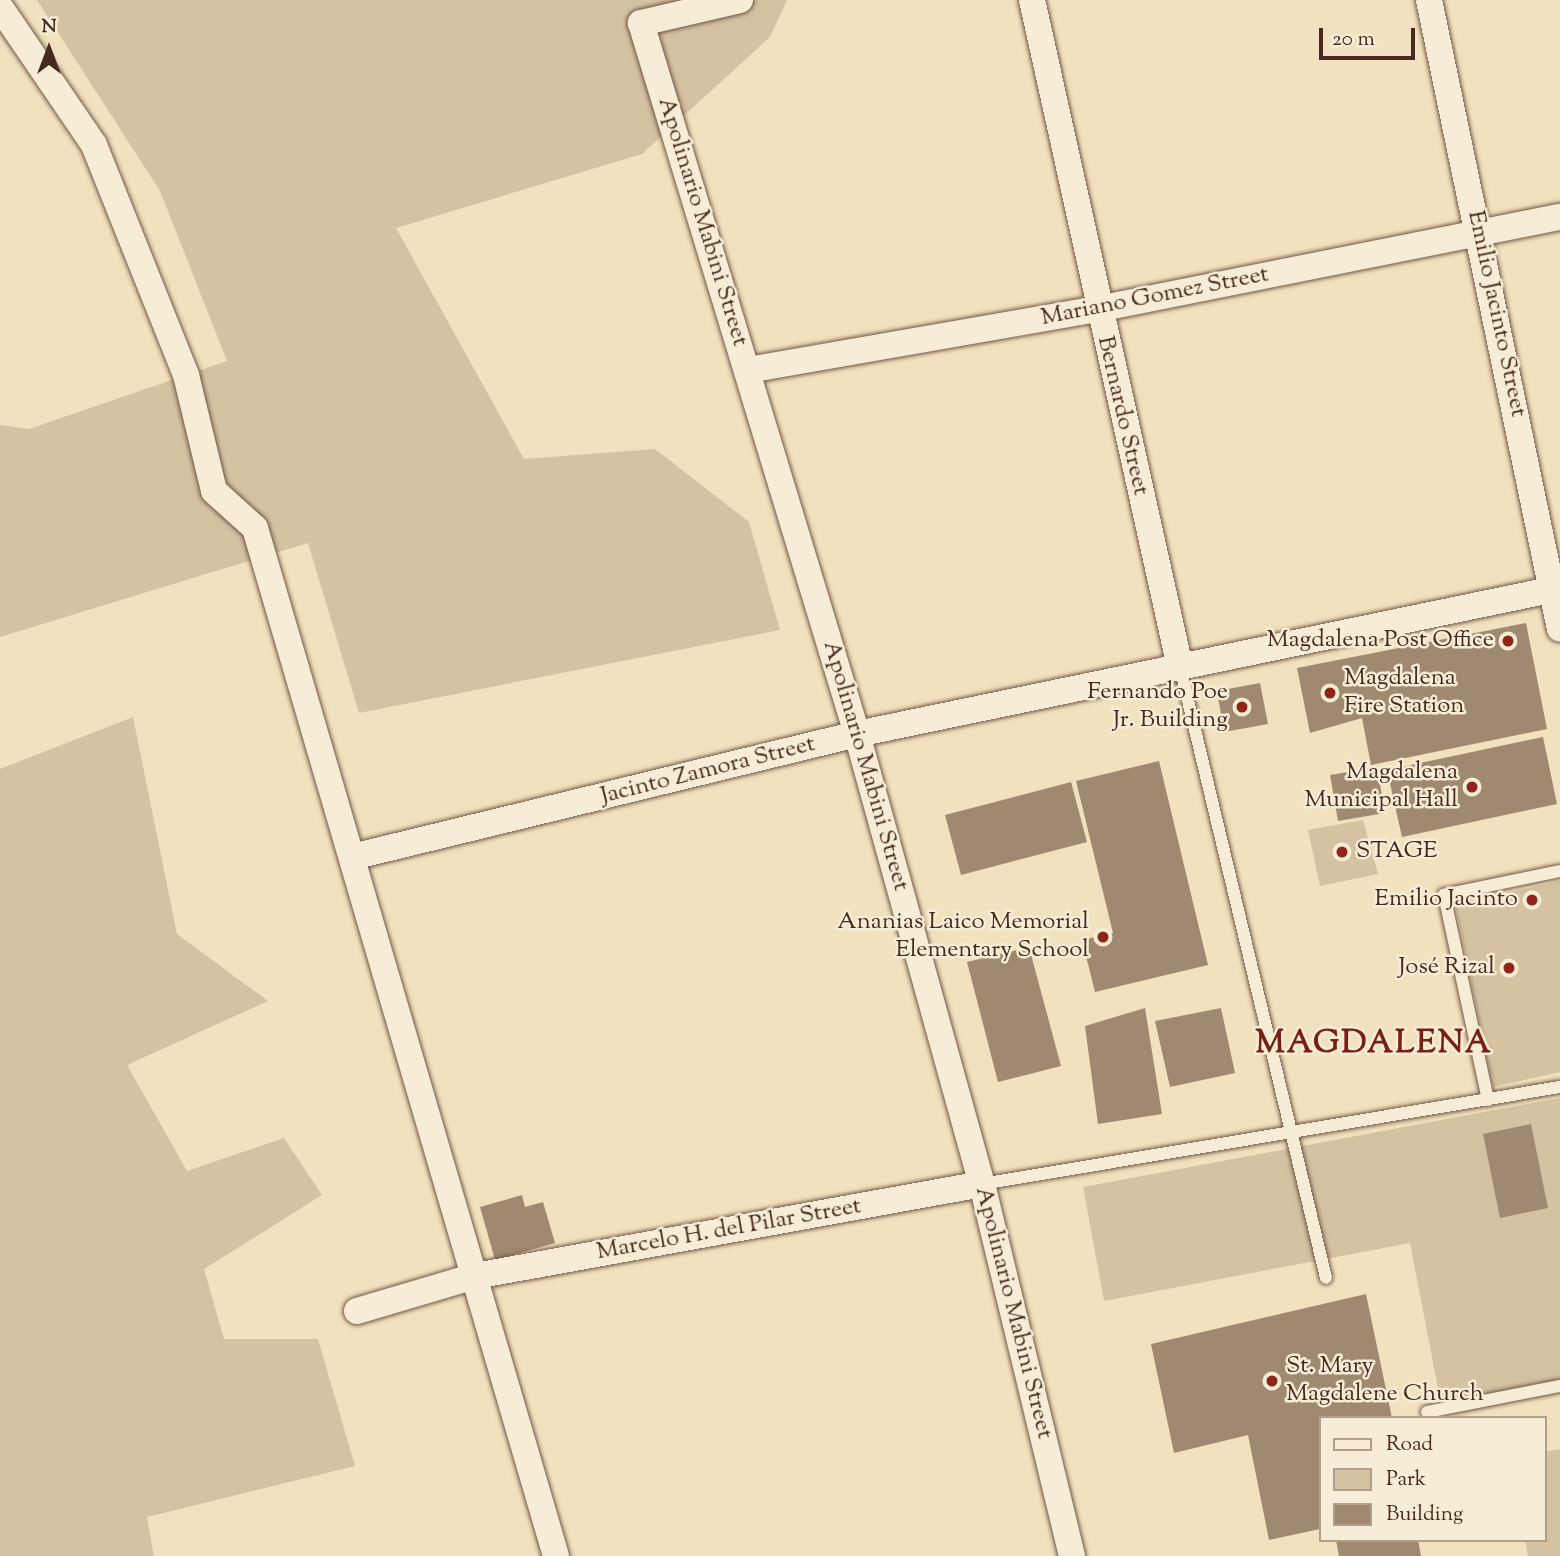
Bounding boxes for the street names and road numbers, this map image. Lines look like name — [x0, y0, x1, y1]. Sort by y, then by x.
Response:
street label: Apolinario Mabini Street — [650, 94, 754, 350]
street label: Emilio Jacinto Street — [1460, 208, 1532, 420]
street label: Mariano Gomez Street — [1039, 261, 1271, 333]
street label: Bernardo Street — [1090, 333, 1154, 499]
street label: Apolinario Mabini Street — [815, 638, 915, 894]
street label: Jacinto Zamora Street — [598, 730, 818, 812]
street label: Apolinario Mabini Street — [968, 1184, 1058, 1442]
street label: Marcelo H. del Pilar Street — [594, 1193, 864, 1267]

